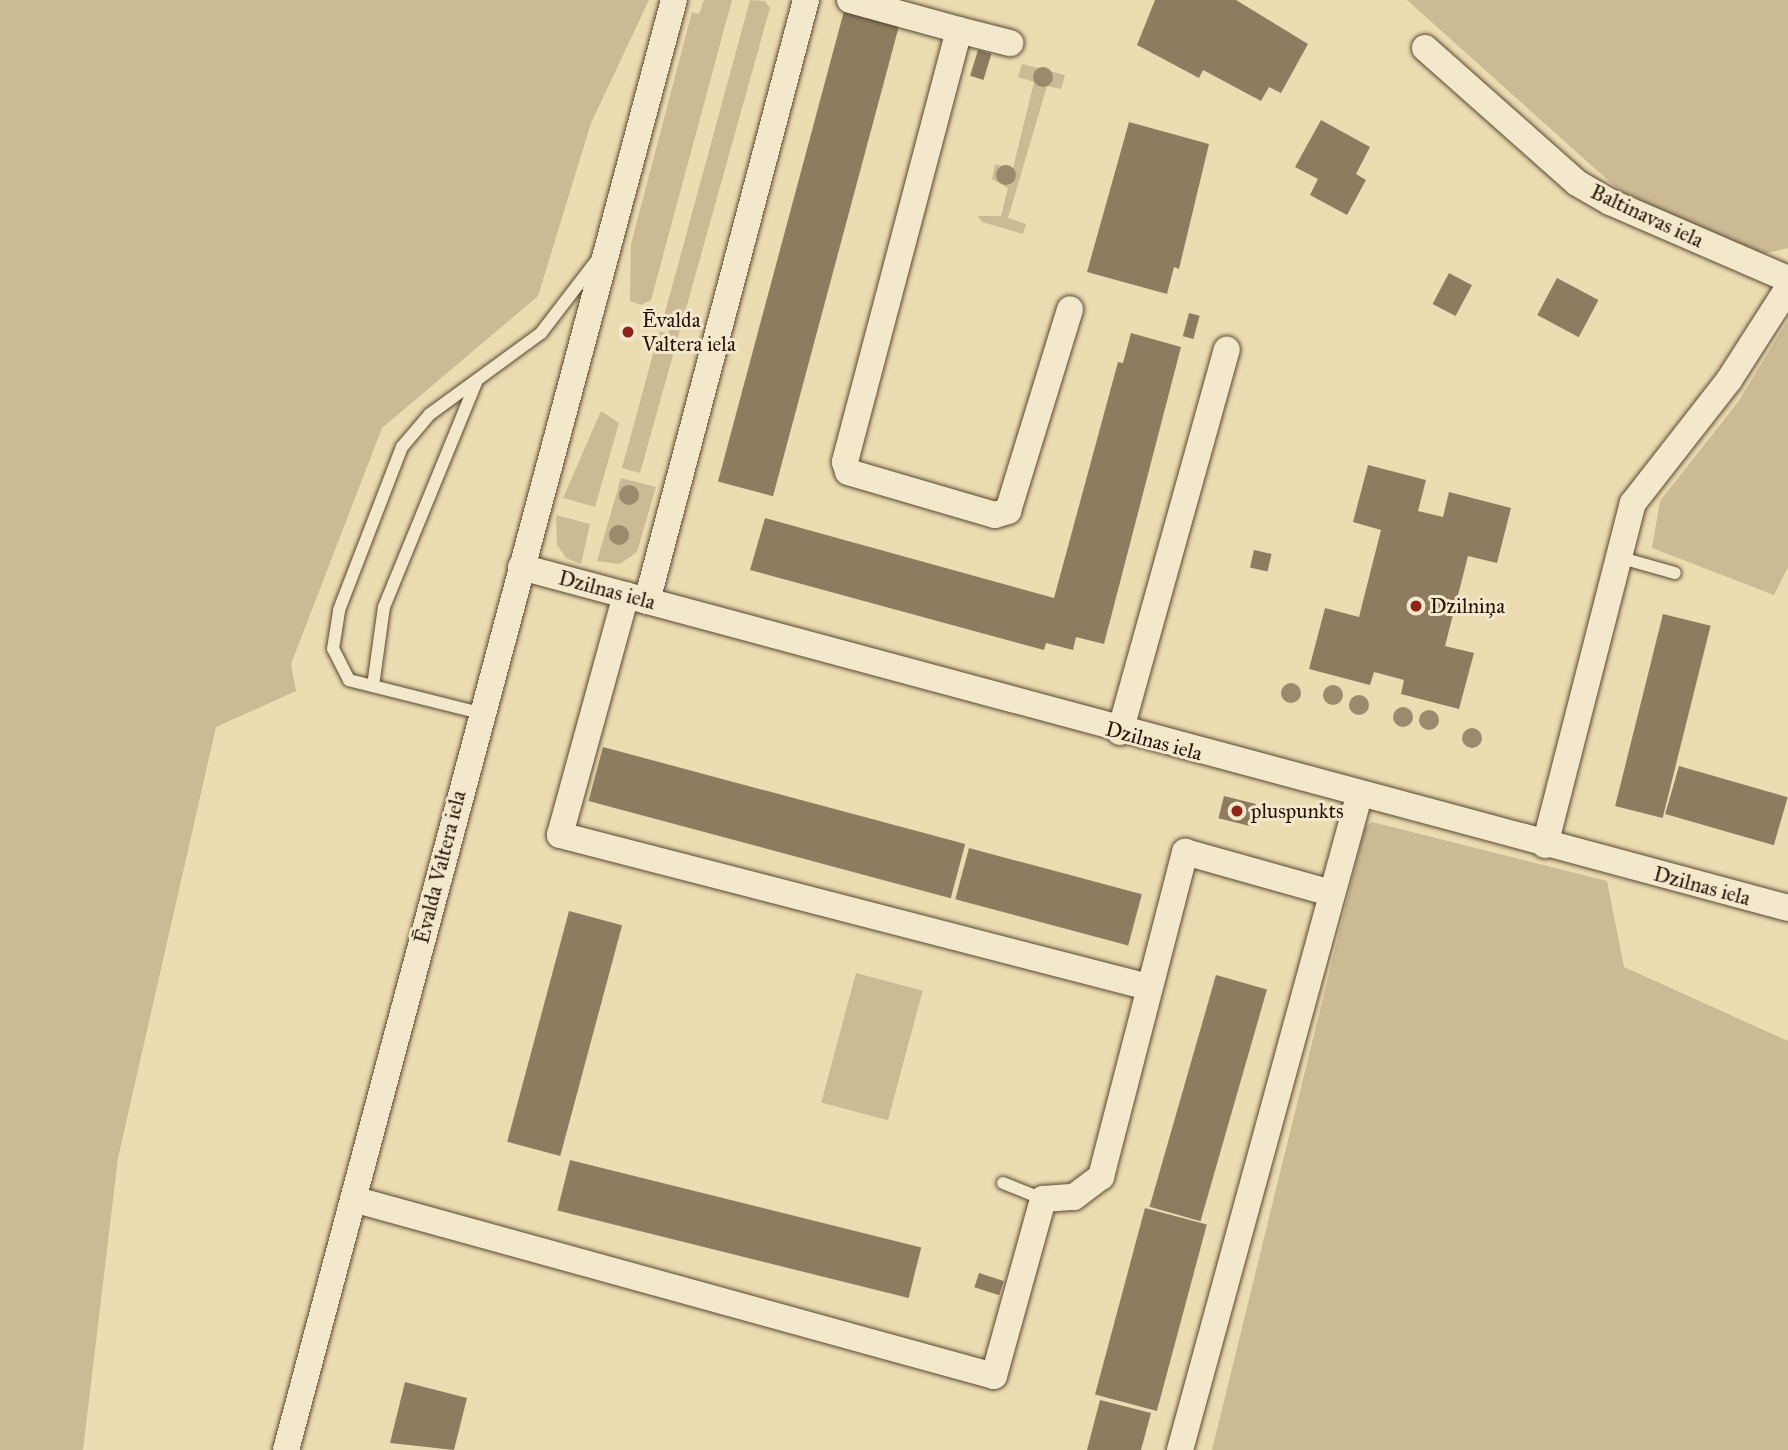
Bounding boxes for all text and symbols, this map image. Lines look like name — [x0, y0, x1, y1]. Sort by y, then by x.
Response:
street label: Baltinavas iela — [1587, 179, 1707, 253]
place label: Ēvalda Valtera iela — [642, 307, 736, 357]
marker: Ēvalda Valtera iela — [620, 324, 636, 340]
street label: Dzilnas iela — [556, 565, 658, 615]
place label: Dzilniņa — [1430, 593, 1505, 619]
marker: Dzilniņa — [1408, 598, 1424, 614]
street label: Dzilnas iela — [1103, 716, 1205, 766]
street label: Ēvalda Valtera iela — [409, 788, 471, 946]
place label: pluspunkts — [1251, 798, 1344, 824]
marker: pluspunkts — [1229, 803, 1245, 819]
street label: Dzilnas iela — [1651, 861, 1753, 911]

